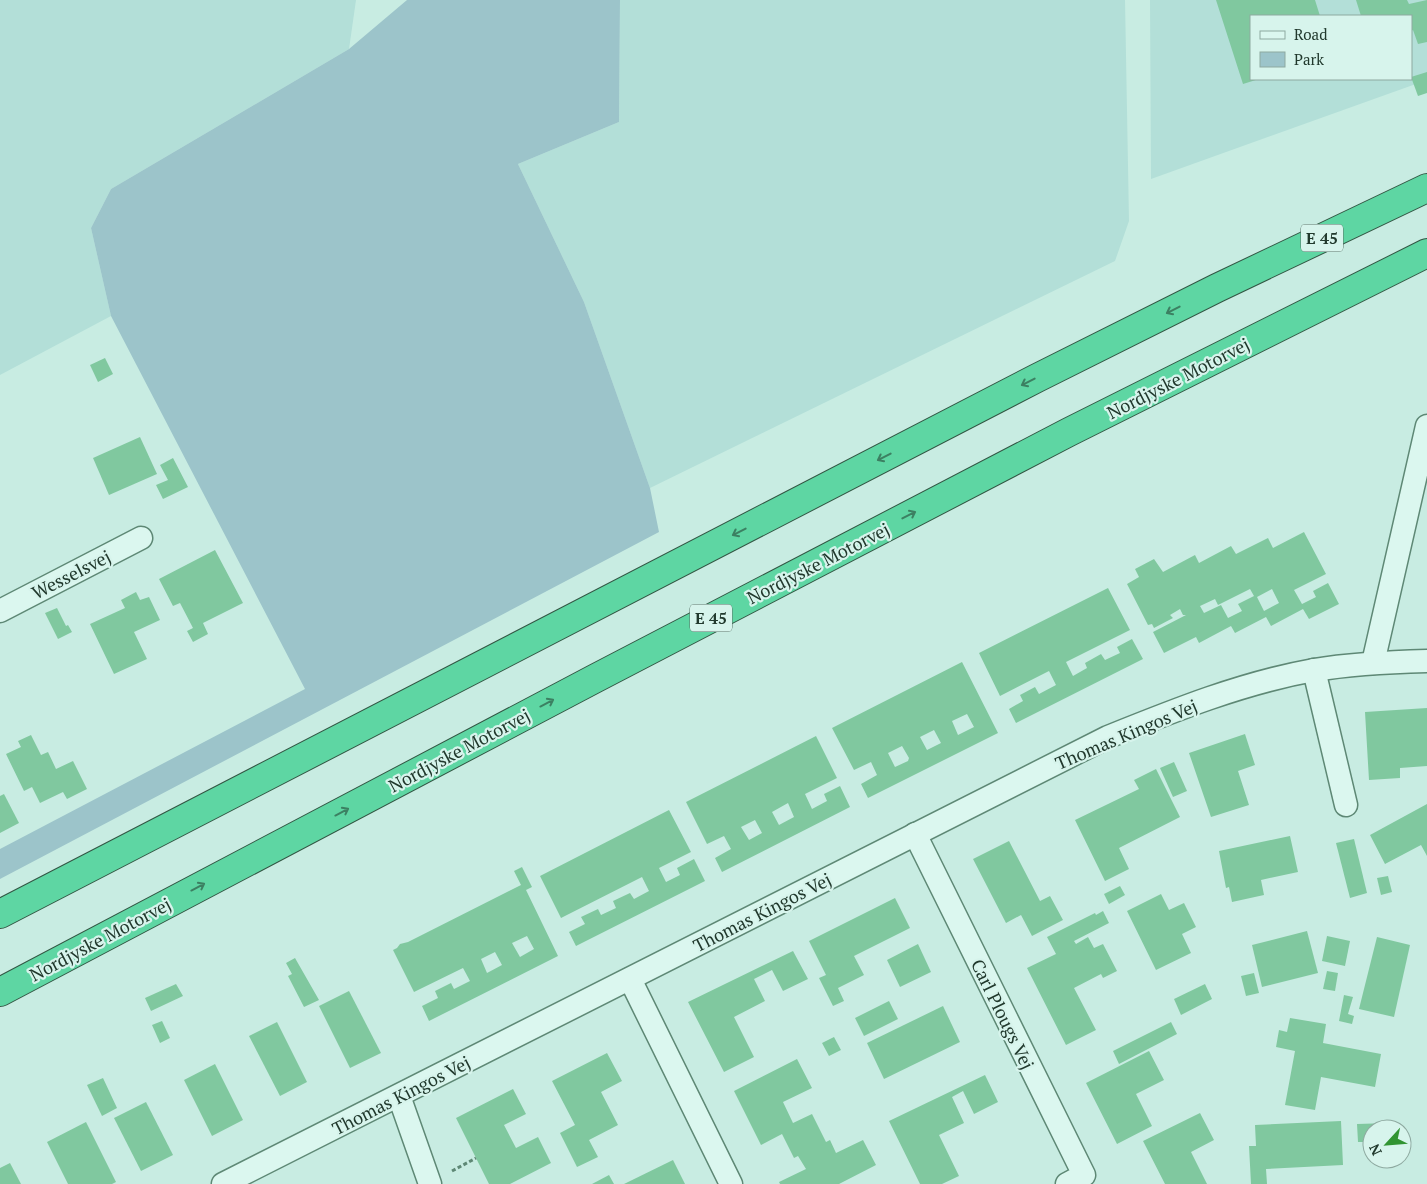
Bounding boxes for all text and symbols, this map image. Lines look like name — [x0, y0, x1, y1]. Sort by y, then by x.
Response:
legend — [1250, 15, 1412, 80]
text: Road — [1294, 24, 1327, 44]
text: Park — [1294, 49, 1324, 69]
road number: E 45 — [1301, 224, 1343, 252]
one-way arrow — [1166, 306, 1181, 315]
street label: Nordjyske Motorvej — [1103, 332, 1253, 424]
one-way arrow — [1021, 378, 1036, 387]
one-way arrow — [876, 452, 891, 462]
one-way arrow — [901, 510, 916, 519]
street label: Nordjyske Motorvej — [743, 517, 893, 609]
one-way arrow — [732, 528, 747, 537]
street label: Wesselsvej — [27, 544, 115, 604]
road number: E 45 — [690, 604, 732, 632]
street label: Thomas Kingos Vej — [1051, 693, 1201, 775]
one-way arrow — [540, 698, 555, 708]
street label: Nordjyske Motorvej — [384, 703, 534, 797]
one-way arrow — [334, 807, 349, 817]
street label: Thomas Kingos Vej — [689, 867, 835, 957]
one-way arrow — [190, 882, 205, 892]
street label: Nordjyske Motorvej — [25, 892, 175, 986]
street label: Carl Plougs Vej — [966, 955, 1040, 1073]
street label: Thomas Kingos Vej — [328, 1050, 474, 1140]
north arrow — [1362, 1119, 1412, 1169]
text: N — [1364, 1141, 1386, 1159]

